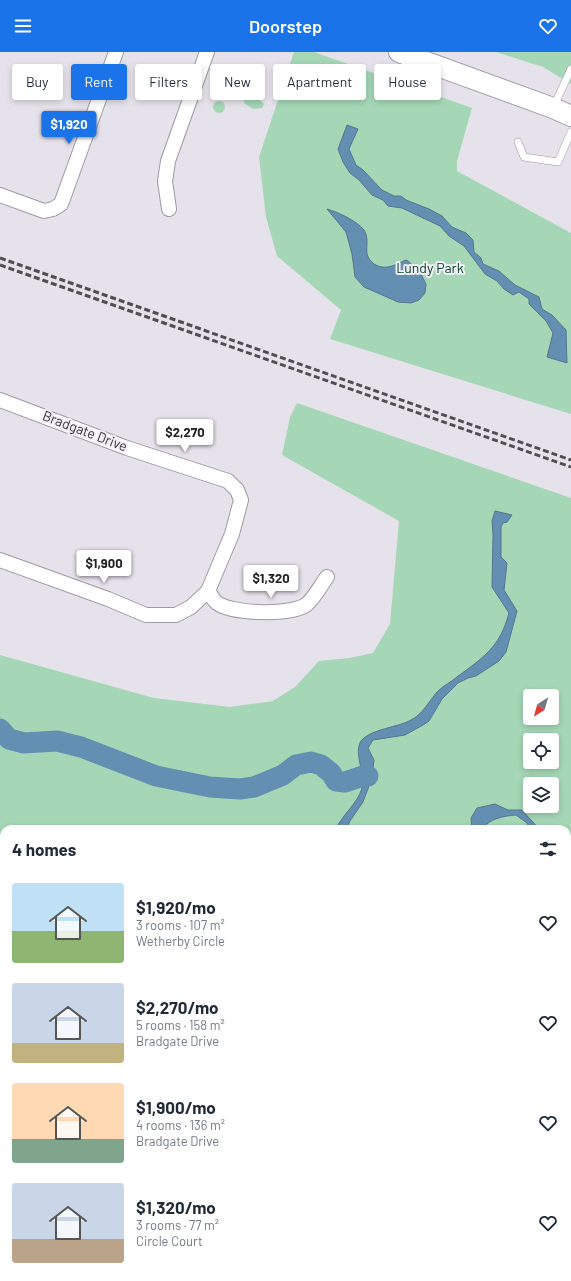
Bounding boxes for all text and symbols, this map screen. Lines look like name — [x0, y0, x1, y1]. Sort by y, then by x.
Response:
icon: menu — [12, 15, 34, 37]
text: Doorstep — [249, 15, 322, 37]
icon: heart — [537, 15, 559, 37]
chip: Buy — [12, 64, 63, 100]
chip: Rent — [71, 64, 127, 100]
chip: Filters — [135, 64, 202, 100]
chip: New — [210, 64, 265, 100]
chip: Apartment — [273, 64, 366, 100]
chip: House — [374, 64, 441, 100]
pin: $1,920 — [36, 111, 102, 145]
text: $1,920 — [50, 116, 88, 132]
park label: Lundy Park — [396, 259, 464, 276]
street label: Bradgate Drive — [40, 407, 130, 455]
pin: $2,270 — [152, 419, 218, 453]
text: $2,270 — [165, 424, 205, 440]
pin: $1,900 — [71, 550, 137, 584]
text: $1,900 — [85, 555, 123, 571]
pin: $1,320 — [238, 565, 304, 599]
text: $1,320 — [252, 570, 290, 586]
north arrow — [523, 689, 559, 725]
map controls — [523, 689, 559, 813]
button: locate — [523, 733, 559, 769]
button: layers — [523, 777, 559, 813]
icon: filters — [537, 838, 559, 860]
text: 4 homes — [12, 839, 76, 859]
text: $1,920/mo — [136, 897, 216, 917]
icon: home — [44, 899, 92, 947]
icon: heart — [537, 912, 559, 934]
text: 3 rooms · 107 m² — [136, 917, 225, 933]
text: Wetherby Circle — [136, 933, 225, 949]
text: $2,270/mo — [136, 997, 219, 1017]
icon: home — [44, 999, 92, 1047]
icon: heart — [537, 1012, 559, 1034]
text: 5 rooms · 158 m² — [136, 1017, 225, 1033]
text: Bradgate Drive — [136, 1033, 219, 1049]
text: $1,900/mo — [136, 1097, 216, 1117]
icon: home — [44, 1099, 92, 1147]
icon: heart — [537, 1112, 559, 1134]
text: 4 rooms · 136 m² — [136, 1117, 225, 1133]
text: Bradgate Drive — [136, 1133, 219, 1149]
text: $1,320/mo — [136, 1197, 216, 1217]
icon: home — [44, 1199, 92, 1247]
icon: heart — [537, 1212, 559, 1234]
text: 3 rooms · 77 m² — [136, 1217, 219, 1233]
text: Circle Court — [136, 1233, 203, 1249]

